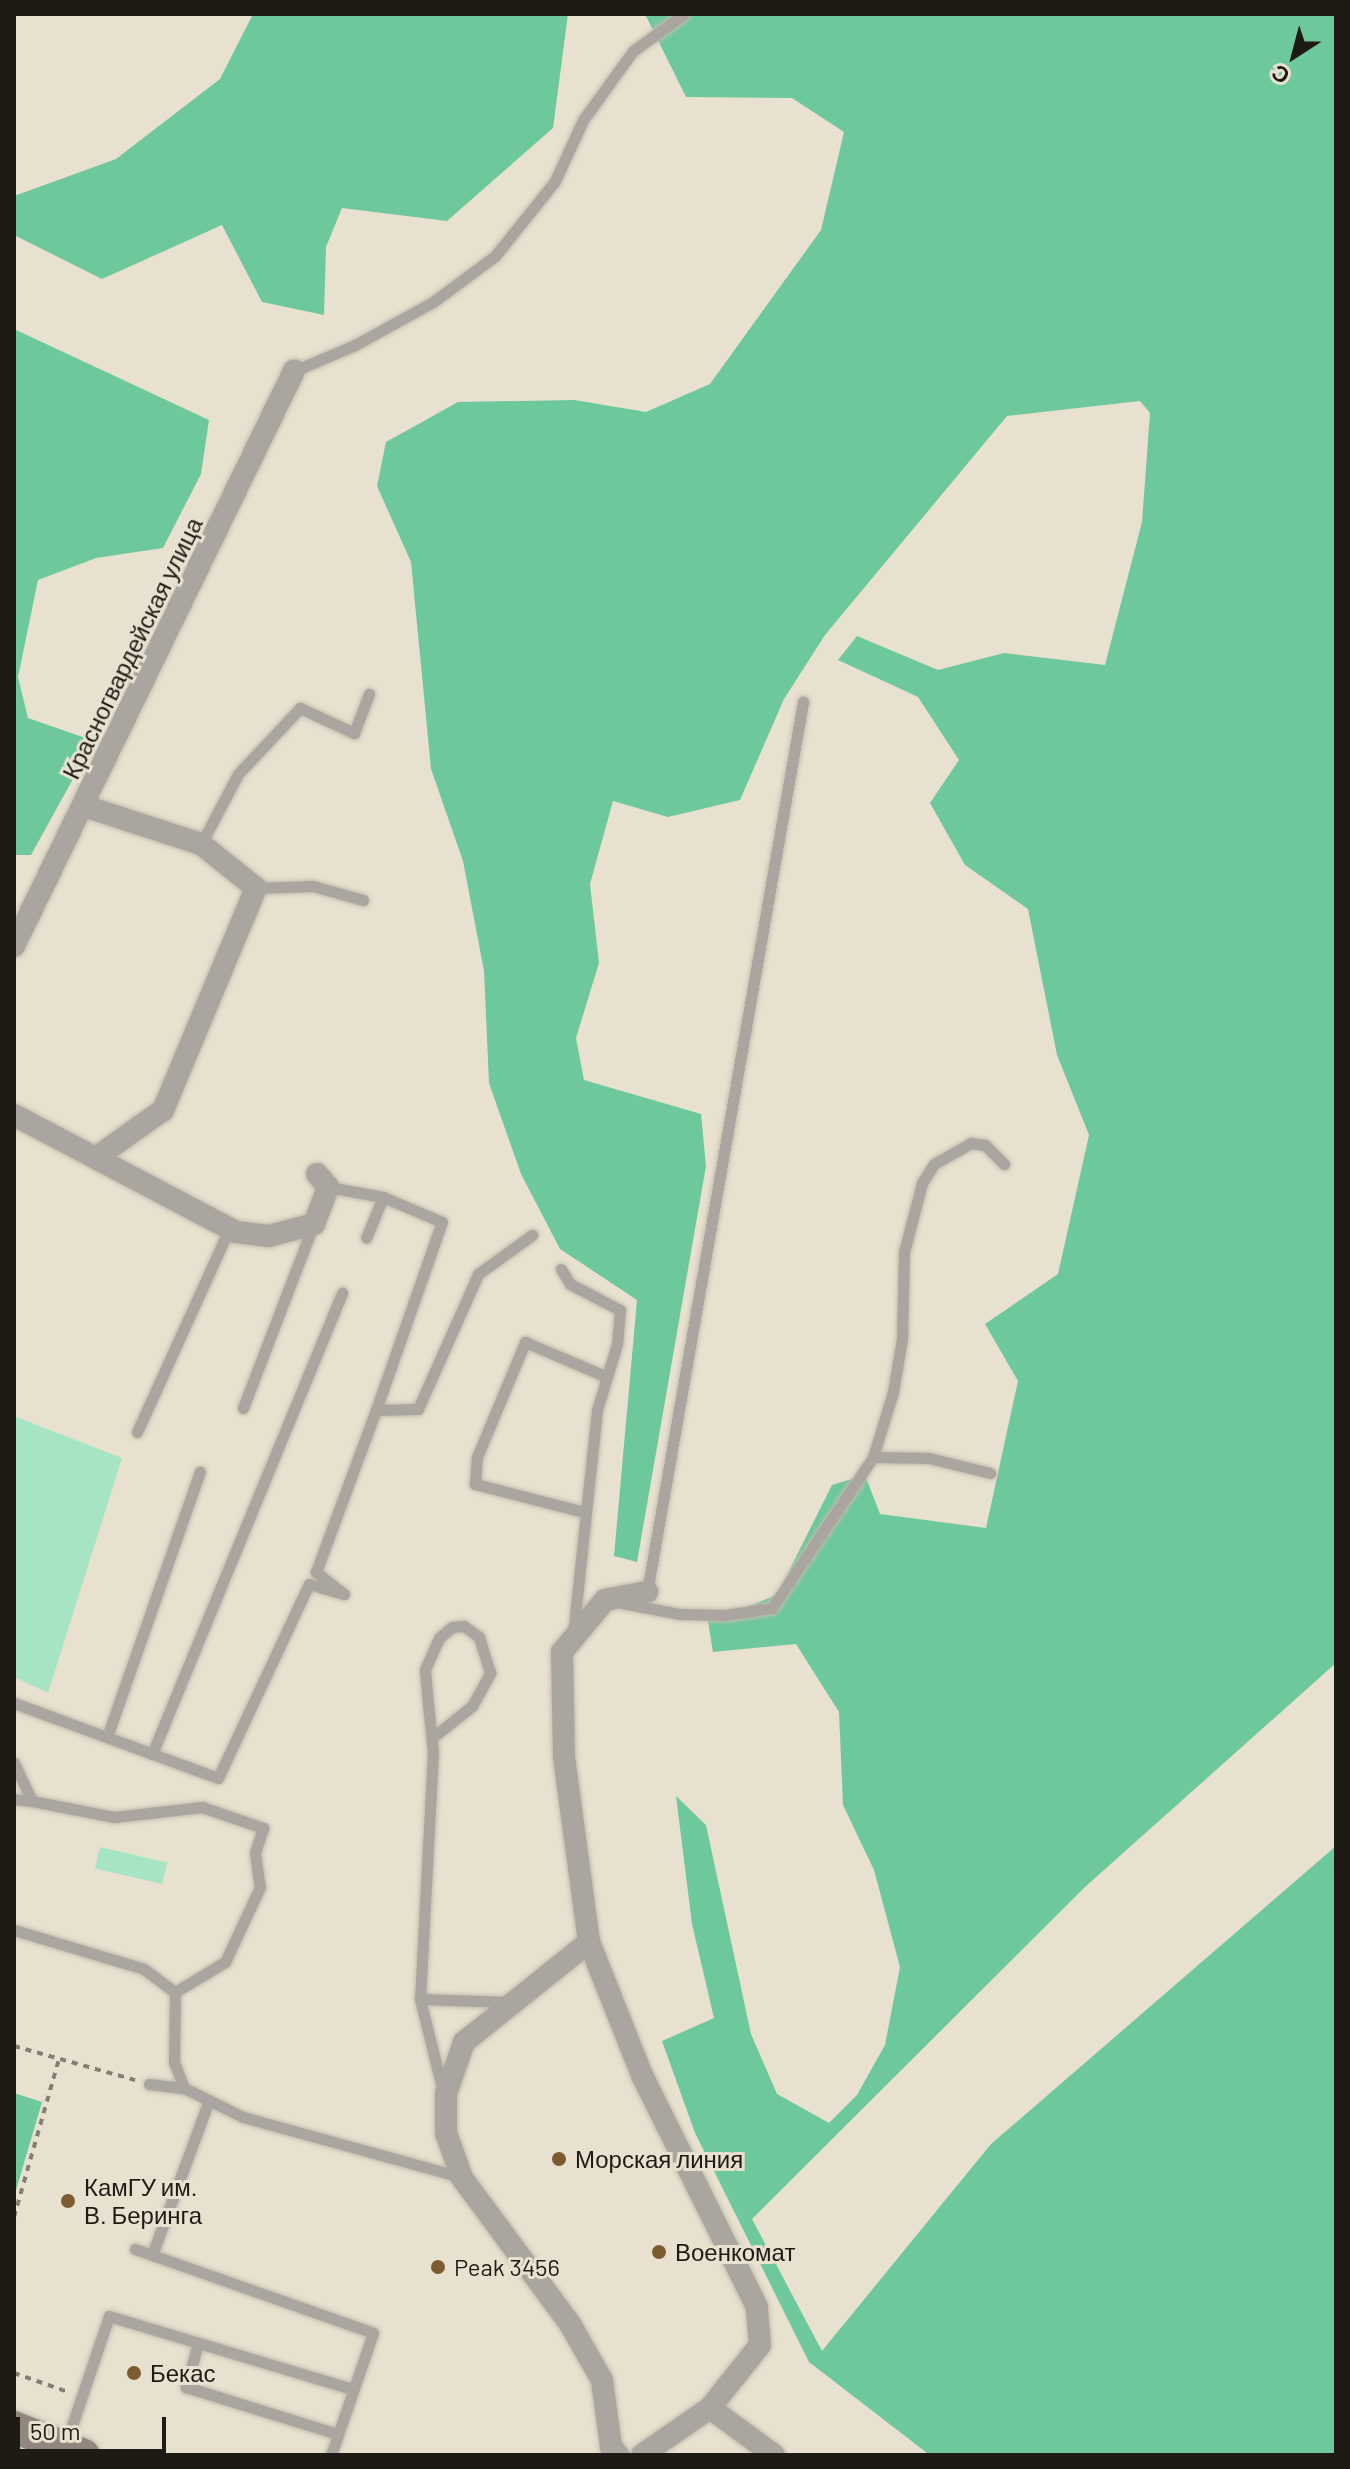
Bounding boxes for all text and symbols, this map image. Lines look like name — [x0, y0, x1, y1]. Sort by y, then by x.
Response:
north arrow — [1254, 16, 1334, 96]
text: С — [1266, 60, 1294, 91]
street label: Красногвардейская улица — [56, 512, 208, 784]
place label: Морская линия — [575, 2145, 743, 2173]
marker: Морская линия — [550, 2150, 568, 2168]
place label: КамГУ им. В. Беринга — [84, 2173, 202, 2229]
marker: КамГУ им. В. Беринга — [59, 2192, 77, 2210]
place label: Военкомат — [675, 2238, 795, 2266]
marker: Военкомат — [650, 2243, 668, 2261]
place label: Peak 3456 — [454, 2253, 560, 2281]
marker: Peak 3456 — [429, 2258, 447, 2276]
place label: Бекас — [150, 2359, 215, 2387]
marker: Бекас — [125, 2364, 143, 2382]
scale bar — [20, 2401, 170, 2451]
text: 50 m — [30, 2416, 81, 2445]

